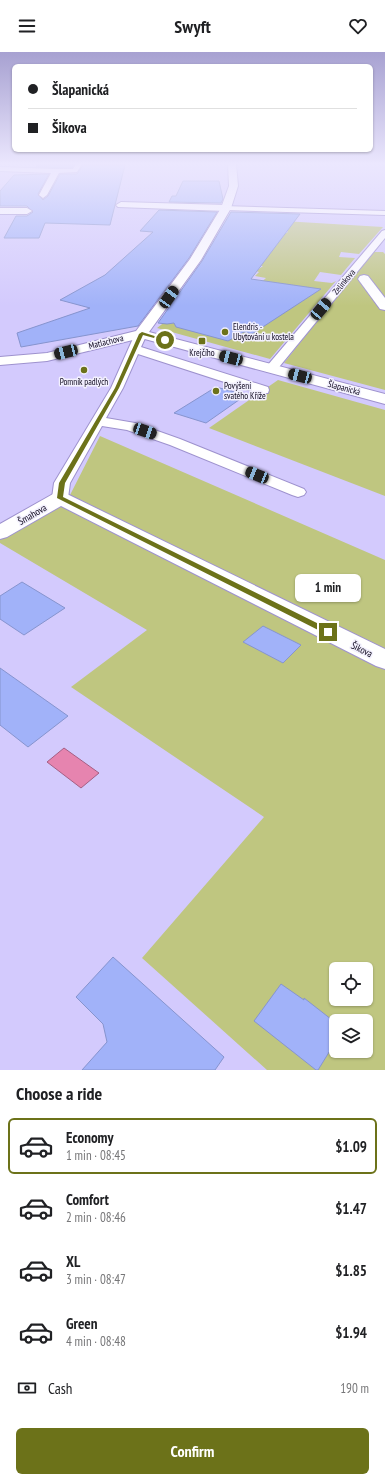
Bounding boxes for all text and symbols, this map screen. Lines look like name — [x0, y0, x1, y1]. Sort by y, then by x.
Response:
icon: menu — [16, 15, 38, 37]
text: Swyft — [174, 15, 211, 38]
icon: heart — [347, 15, 369, 37]
text: Šlapanická — [52, 80, 109, 99]
text: Šikova — [52, 118, 87, 137]
street label: Zelinkova — [330, 267, 358, 297]
car — [157, 284, 181, 310]
car — [309, 296, 333, 322]
place label: Elendris - Ubytování u kostela — [233, 321, 294, 342]
marker: Elendris - Ubytování u kostela — [220, 327, 230, 337]
route start — [156, 331, 174, 349]
street label: Matlachova — [87, 332, 125, 351]
marker: Krejčího — [197, 336, 207, 346]
car — [53, 343, 79, 361]
place label: Krejčího — [189, 347, 215, 359]
car — [218, 349, 244, 367]
marker: Pomník padlých — [79, 365, 89, 375]
car — [287, 367, 313, 385]
place label: Pomník padlých — [60, 376, 108, 387]
street label: Šlapanická — [327, 378, 362, 397]
place label: Povýšení svatého Kříže — [224, 380, 266, 401]
marker: Povýšení svatého Kříže — [211, 386, 221, 396]
car — [132, 421, 158, 441]
car — [244, 465, 270, 485]
street label: Šmahova — [15, 501, 49, 528]
callout: 1 min — [295, 574, 361, 602]
text: 1 min — [315, 579, 341, 596]
route end — [319, 623, 337, 641]
street label: Šikova — [349, 639, 375, 660]
map controls — [329, 962, 373, 1058]
button: locate — [329, 962, 373, 1006]
button: layers — [329, 1014, 373, 1058]
text: Choose a ride — [16, 1082, 102, 1105]
icon: car — [18, 1128, 54, 1164]
text: Economy — [66, 1128, 114, 1147]
text: $1.09 — [335, 1137, 367, 1156]
text: 1 min · 08:45 — [66, 1147, 126, 1164]
icon: car — [18, 1190, 54, 1226]
text: Comfort — [66, 1190, 109, 1209]
text: $1.47 — [335, 1199, 367, 1218]
text: 2 min · 08:46 — [66, 1209, 126, 1226]
icon: car — [18, 1252, 54, 1288]
text: XL — [66, 1252, 80, 1271]
text: $1.85 — [335, 1261, 367, 1280]
text: 3 min · 08:47 — [66, 1271, 126, 1288]
icon: car — [18, 1314, 54, 1350]
text: Green — [66, 1314, 98, 1333]
text: $1.94 — [335, 1323, 367, 1342]
text: 4 min · 08:48 — [66, 1333, 126, 1350]
icon: cash — [16, 1377, 38, 1399]
text: Cash — [48, 1379, 72, 1398]
text: 190 m — [340, 1380, 369, 1397]
button: Confirm — [16, 1428, 369, 1474]

